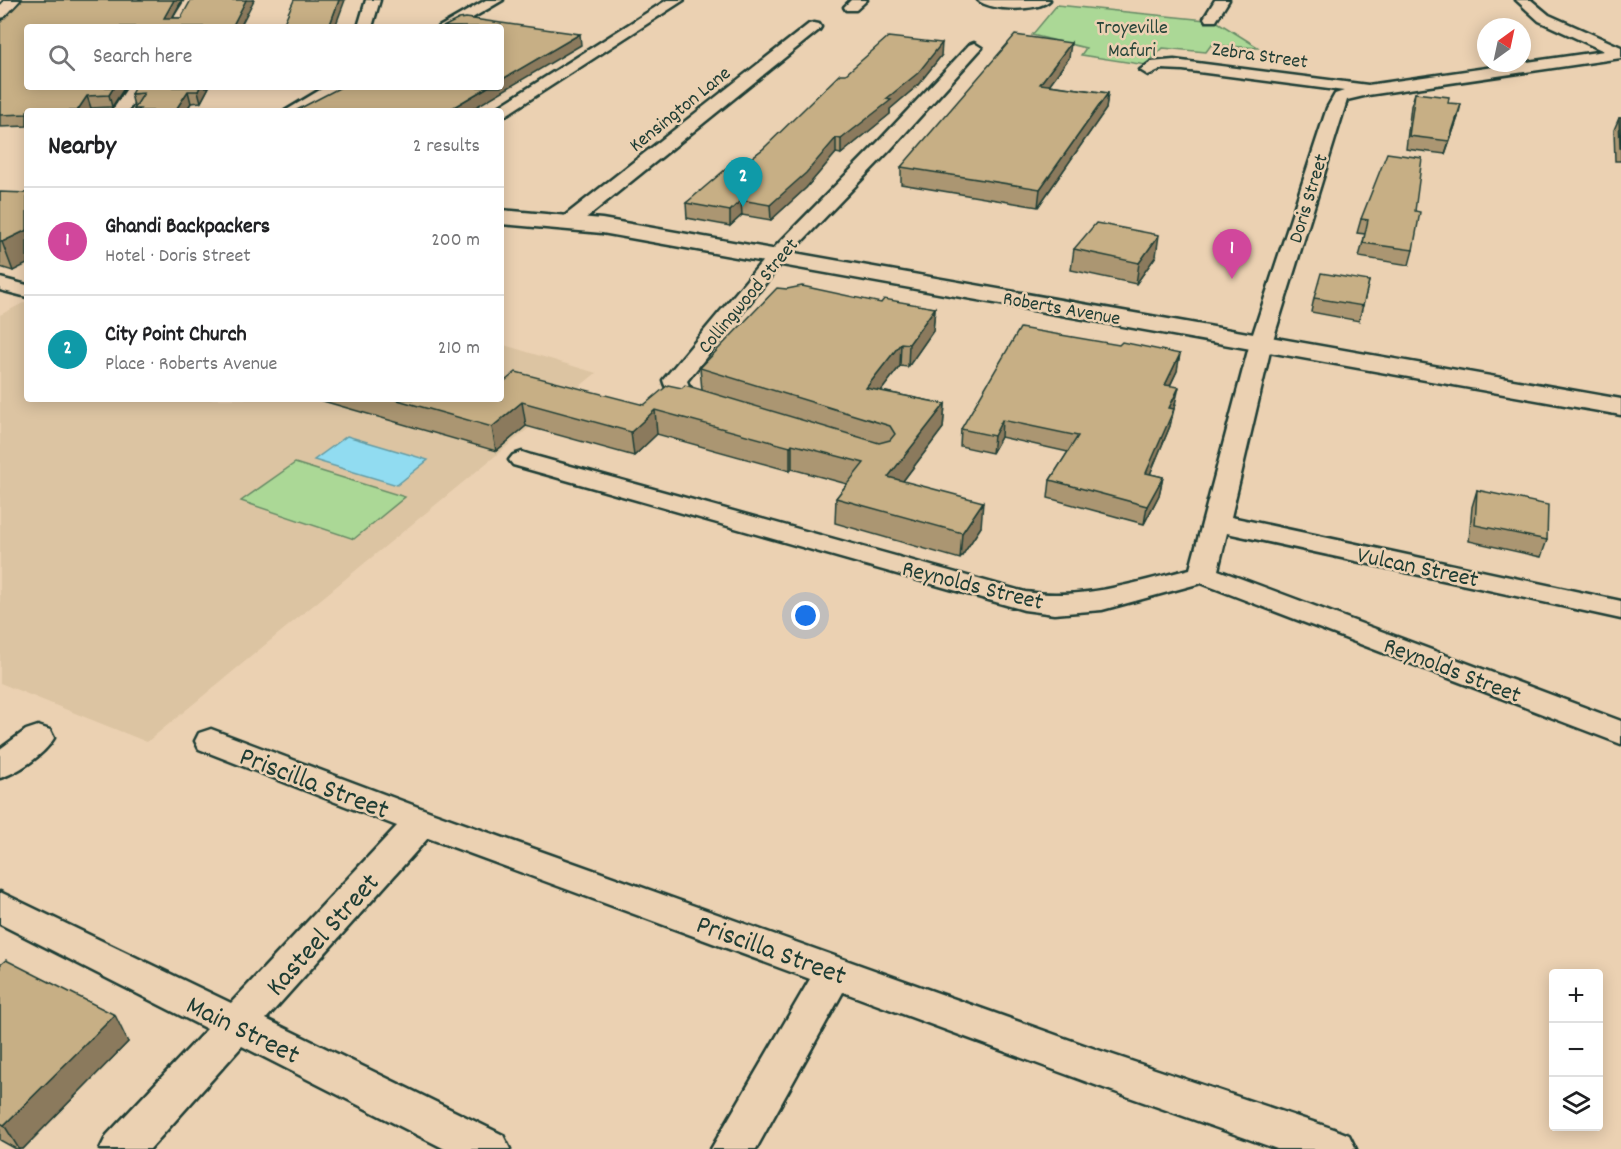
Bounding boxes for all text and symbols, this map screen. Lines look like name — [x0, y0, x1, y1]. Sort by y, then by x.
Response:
park label: Troyeville Mafuri — [1096, 15, 1168, 66]
north arrow — [1477, 18, 1531, 72]
search box — [24, 24, 504, 90]
street label: Zebra Street — [1210, 36, 1309, 78]
icon: search — [45, 41, 78, 74]
text: Search here — [93, 42, 192, 73]
street label: Kensington Lane — [624, 61, 738, 160]
text: Nearby — [48, 129, 116, 166]
text: 2 results — [413, 133, 480, 161]
street label: Doris Street — [1283, 151, 1337, 247]
pin: 2 — [724, 158, 762, 207]
text: Ghandi Backpackers — [105, 212, 270, 243]
text: 1 — [65, 227, 70, 255]
text: 200 m — [431, 227, 480, 255]
pin: 1 — [1212, 230, 1252, 279]
street label: Collingwood Street — [693, 233, 806, 361]
text: Hotel · Doris Street — [105, 243, 251, 271]
street label: Roberts Avenue — [1001, 286, 1123, 334]
text: City Point Church — [105, 320, 247, 351]
text: 2 — [63, 335, 72, 363]
text: 210 m — [438, 335, 480, 363]
text: Place · Roberts Avenue — [105, 351, 277, 379]
street label: Vulcan Street — [1353, 539, 1481, 598]
street label: Reynolds Street — [898, 553, 1047, 621]
your location — [791, 601, 820, 630]
street label: Reynolds Street — [1378, 630, 1526, 714]
street label: Priscilla Street — [233, 739, 394, 833]
street label: Kasteel Street — [258, 866, 391, 1007]
street label: Priscilla Street — [690, 907, 851, 998]
map controls — [1549, 969, 1603, 1131]
button: + — [1549, 969, 1603, 1023]
street label: Main Street — [178, 988, 305, 1077]
button: − — [1549, 1023, 1603, 1077]
button: layers — [1549, 1077, 1603, 1131]

